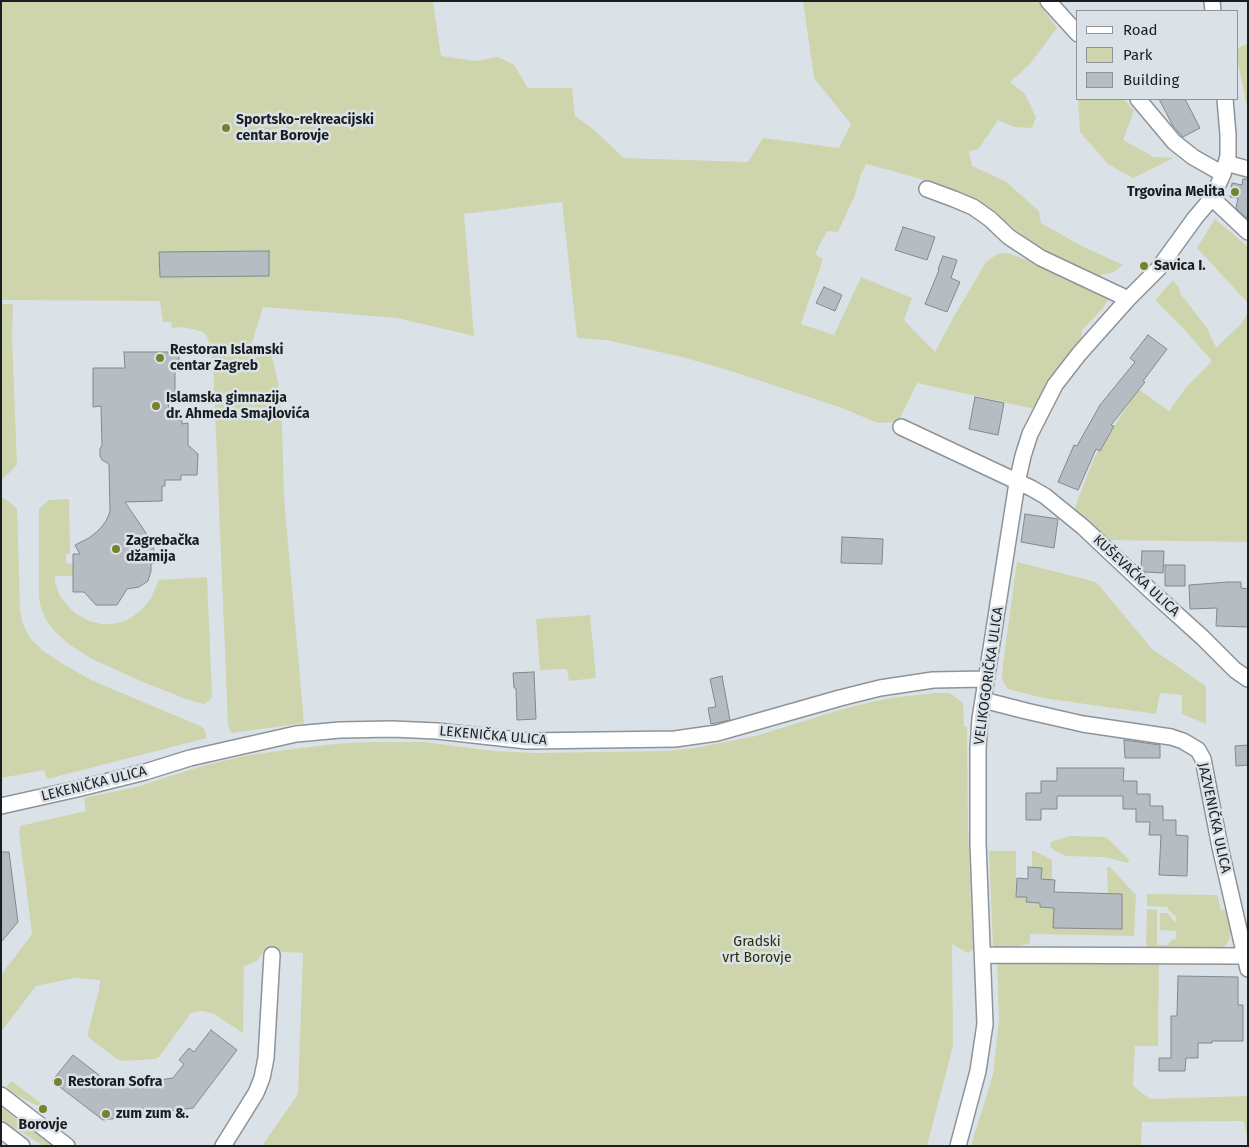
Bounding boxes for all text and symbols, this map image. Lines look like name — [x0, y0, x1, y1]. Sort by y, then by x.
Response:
legend — [1076, 10, 1239, 100]
text: Road — [1123, 21, 1158, 39]
text: Park — [1123, 46, 1153, 64]
text: Building — [1123, 71, 1179, 89]
place label: Sportsko-rekreacijski centar Borovje — [236, 112, 374, 144]
marker: Sportsko-rekreacijski centar Borovje — [220, 122, 232, 134]
place label: Trgovina Melita — [1127, 184, 1225, 200]
marker: Trgovina Melita — [1229, 186, 1241, 198]
place label: Savica I. — [1154, 258, 1206, 274]
marker: Savica I. — [1138, 260, 1150, 272]
place label: Restoran Islamski centar Zagreb — [170, 342, 283, 374]
marker: Restoran Islamski centar Zagreb — [154, 352, 166, 364]
place label: Islamska gimnazija dr. Ahmeda Smajlovića — [166, 390, 310, 422]
marker: Islamska gimnazija dr. Ahmeda Smajlovića — [150, 400, 162, 412]
street label: KUŠEVAČKA ULICA — [1089, 532, 1183, 620]
place label: Zagrebačka džamija — [126, 533, 199, 566]
marker: Zagrebačka džamija — [110, 543, 122, 555]
street label: VELIKOGORIČKA ULICA — [971, 606, 1007, 746]
street label: LEKENIČKA ULICA — [439, 723, 547, 749]
street label: JAZVENIČKA ULICA — [1194, 761, 1234, 875]
street label: LEKENIČKA ULICA — [40, 763, 148, 805]
park label: Gradski vrt Borovje — [722, 934, 792, 966]
place label: Restoran Sofra — [68, 1074, 162, 1090]
marker: Restoran Sofra — [52, 1076, 64, 1088]
marker: Borovje — [37, 1103, 49, 1115]
place label: zum zum &. — [116, 1106, 189, 1122]
marker: zum zum &. — [100, 1108, 112, 1120]
place label: Borovje — [19, 1117, 67, 1133]

